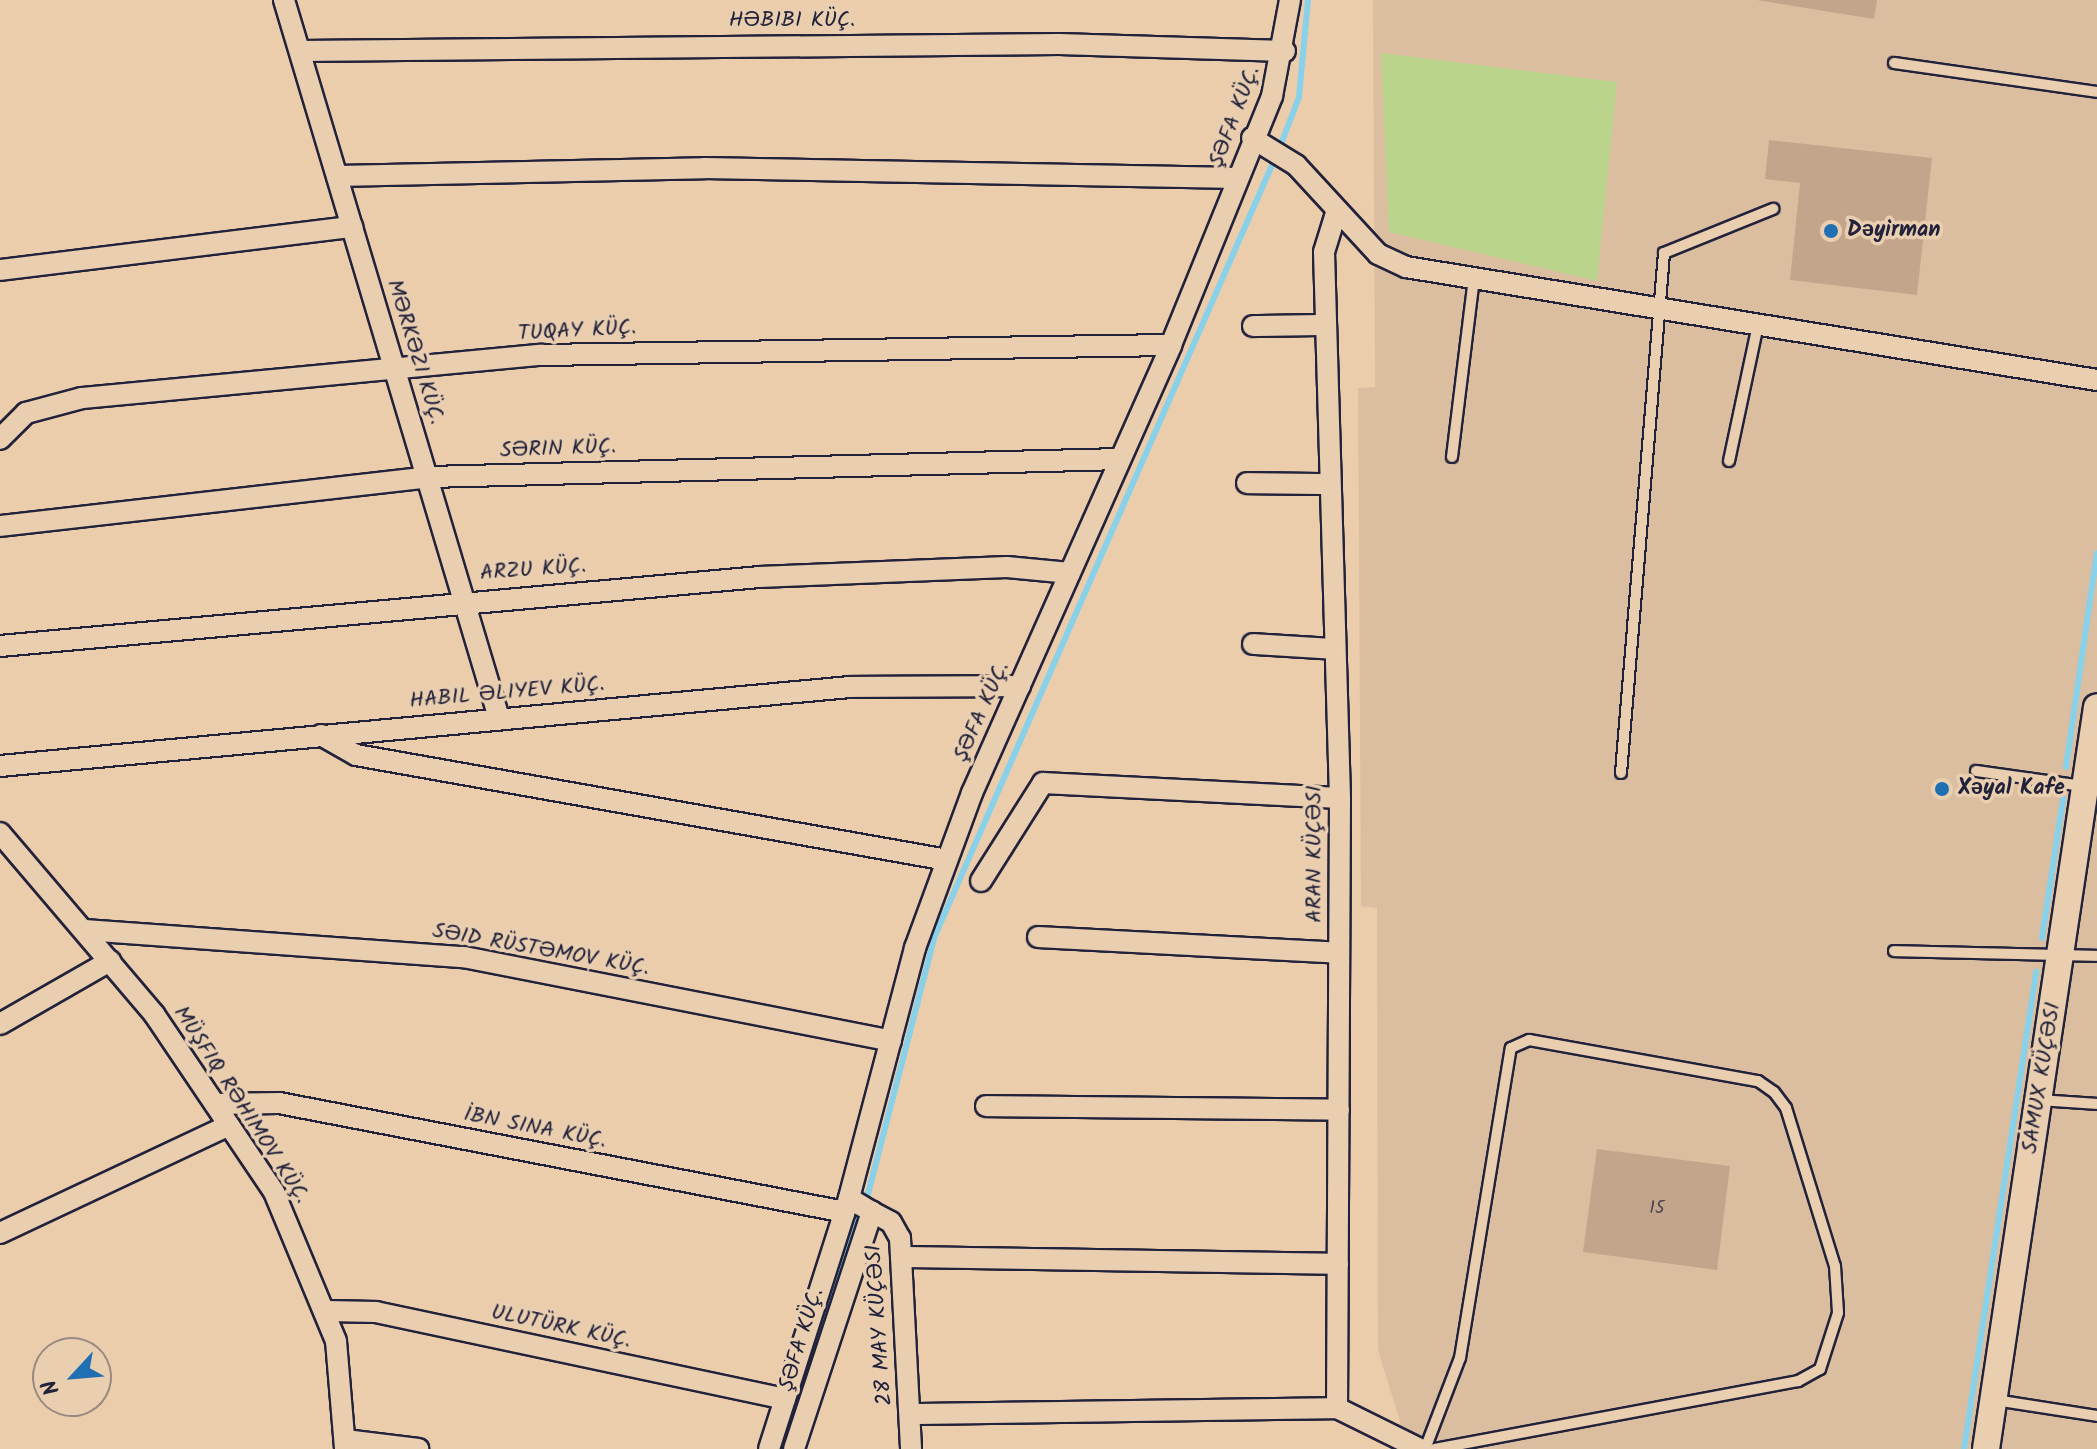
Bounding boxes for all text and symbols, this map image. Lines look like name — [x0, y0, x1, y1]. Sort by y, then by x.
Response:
street label: HƏBIBI KÜÇ. — [729, 8, 855, 34]
street label: ŞƏFA KÜÇ. — [1204, 62, 1266, 172]
place label: Dəyirman — [1847, 218, 1940, 244]
marker: Dəyirman — [1822, 222, 1840, 240]
street label: MƏRKƏZI KÜÇ. — [380, 276, 450, 428]
street label: TUQAY KÜÇ. — [517, 315, 637, 347]
street label: SƏRIN KÜÇ. — [500, 434, 616, 464]
street label: ARZU KÜÇ. — [479, 553, 587, 587]
street label: ŞƏFA KÜÇ. — [948, 658, 1016, 766]
street label: HABIL ƏLIYEV KÜÇ. — [408, 671, 606, 715]
place label: Xəyal Kafe — [1958, 776, 2065, 802]
marker: Xəyal Kafe — [1933, 780, 1951, 798]
street label: ARAN KÜÇƏSI — [1302, 785, 1328, 923]
street label: SƏID RÜSTƏMOV KÜÇ. — [430, 918, 652, 982]
street label: MÜŞFIQ RƏHIMOV KÜÇ. — [167, 1001, 315, 1209]
street label: SAMUX KÜÇƏSI — [2017, 1001, 2067, 1155]
street label: İBN SINA KÜÇ. — [461, 1101, 609, 1155]
house number: 15 — [1649, 1198, 1665, 1220]
street label: 28 MAY KÜÇƏSI — [861, 1244, 899, 1406]
street label: ŞƏFA KÜÇ. — [774, 1285, 830, 1395]
street label: ULUTÜRK KÜÇ. — [489, 1299, 633, 1355]
north arrow — [32, 1337, 112, 1417]
text: N — [33, 1373, 71, 1401]

